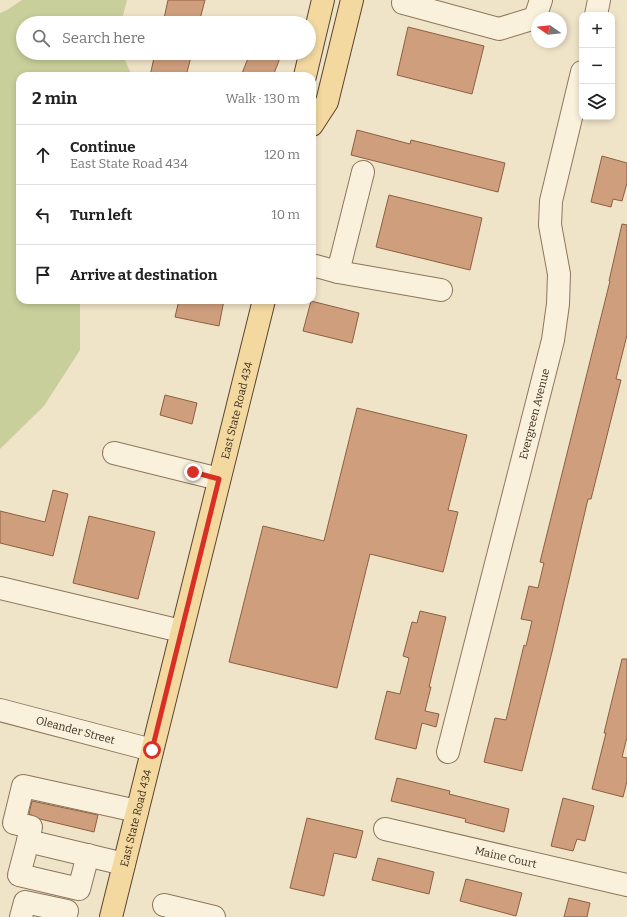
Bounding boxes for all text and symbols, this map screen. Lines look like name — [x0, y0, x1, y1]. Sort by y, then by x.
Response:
north arrow — [531, 12, 567, 48]
map controls — [579, 12, 615, 120]
button: + — [579, 12, 615, 48]
search box — [16, 16, 316, 60]
icon: search — [30, 27, 52, 49]
text: Search here — [62, 29, 145, 47]
button: − — [579, 48, 615, 84]
button: layers — [579, 84, 615, 120]
text: 2 min — [32, 88, 77, 109]
text: Walk · 130 m — [226, 91, 300, 106]
text: Continue — [70, 138, 136, 156]
icon: ahead — [32, 144, 54, 166]
text: 120 m — [264, 147, 300, 162]
text: East State Road 434 — [70, 156, 188, 171]
icon: left — [32, 204, 54, 226]
text: Turn left — [70, 206, 132, 224]
text: 10 m — [271, 207, 300, 222]
icon: arrive — [32, 264, 54, 286]
text: Arrive at destination — [70, 266, 217, 284]
street label: East State Road 434 — [218, 360, 255, 460]
street label: Evergreen Avenue — [516, 367, 552, 461]
route end — [184, 463, 202, 481]
street label: Oleander Street — [35, 713, 116, 746]
route start — [143, 741, 161, 759]
street label: East State Road 434 — [117, 767, 154, 868]
street label: Maine Court — [474, 844, 538, 870]

